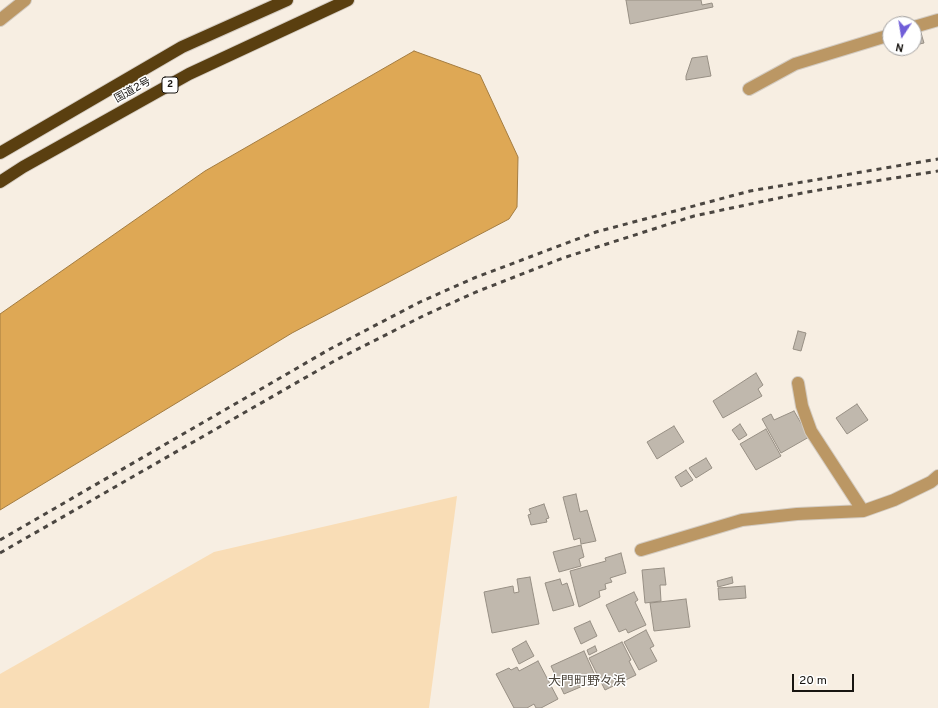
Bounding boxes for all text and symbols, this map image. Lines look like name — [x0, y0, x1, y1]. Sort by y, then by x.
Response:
north arrow — [882, 16, 922, 56]
text: N — [894, 39, 905, 54]
street label: 国道2号 — [112, 76, 154, 106]
road number: 2 — [162, 77, 178, 93]
scale bar — [794, 666, 856, 692]
text: 20 m — [799, 673, 827, 689]
district label: 大門町野々浜 — [548, 674, 626, 690]

